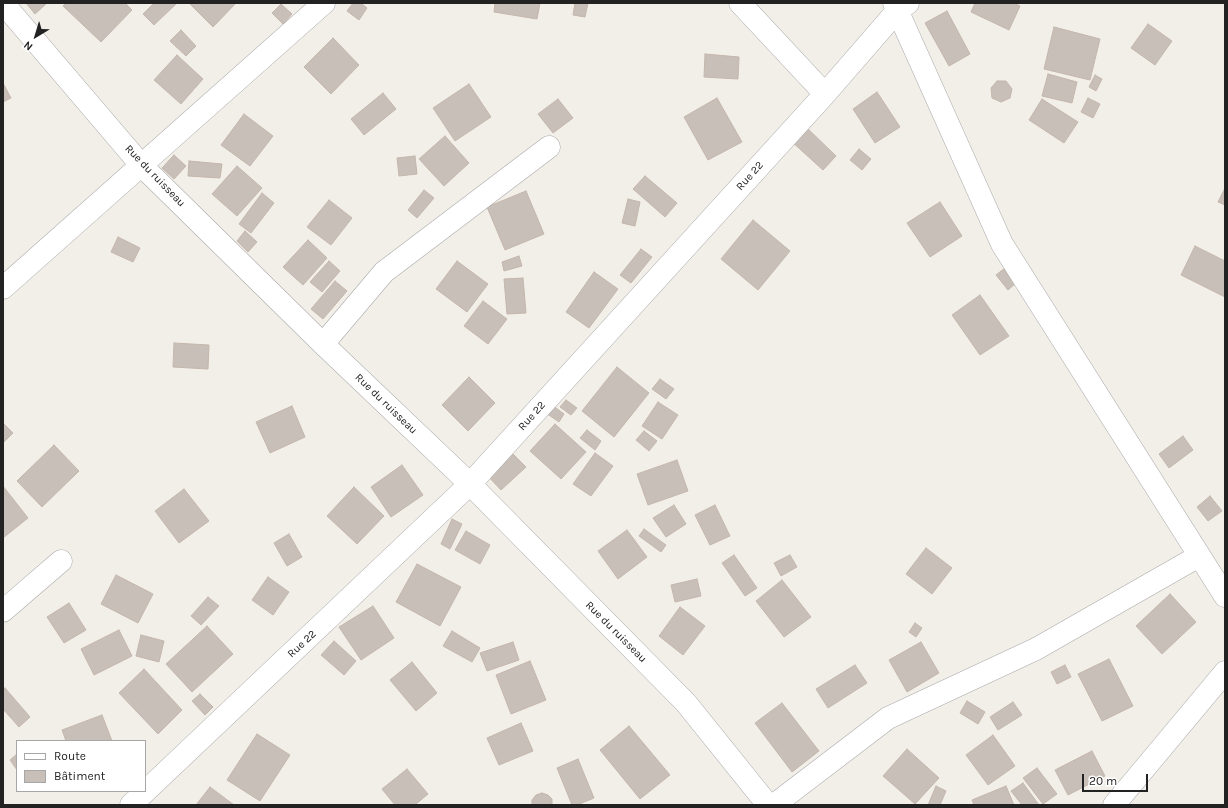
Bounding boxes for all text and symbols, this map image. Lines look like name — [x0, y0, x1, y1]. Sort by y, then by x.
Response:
north arrow — [16, 16, 56, 56]
text: N — [21, 38, 35, 53]
street label: Rue du ruisseau — [122, 142, 188, 210]
street label: Rue 22 — [734, 159, 766, 193]
street label: Rue du ruisseau — [352, 371, 420, 437]
street label: Rue 22 — [516, 399, 548, 433]
street label: Rue du ruisseau — [583, 599, 649, 665]
street label: Rue 22 — [285, 627, 319, 661]
legend — [16, 740, 146, 792]
text: Route — [54, 749, 86, 763]
scale bar — [1084, 766, 1150, 792]
text: Bâtiment — [54, 769, 105, 783]
text: 20 m — [1089, 774, 1117, 788]

